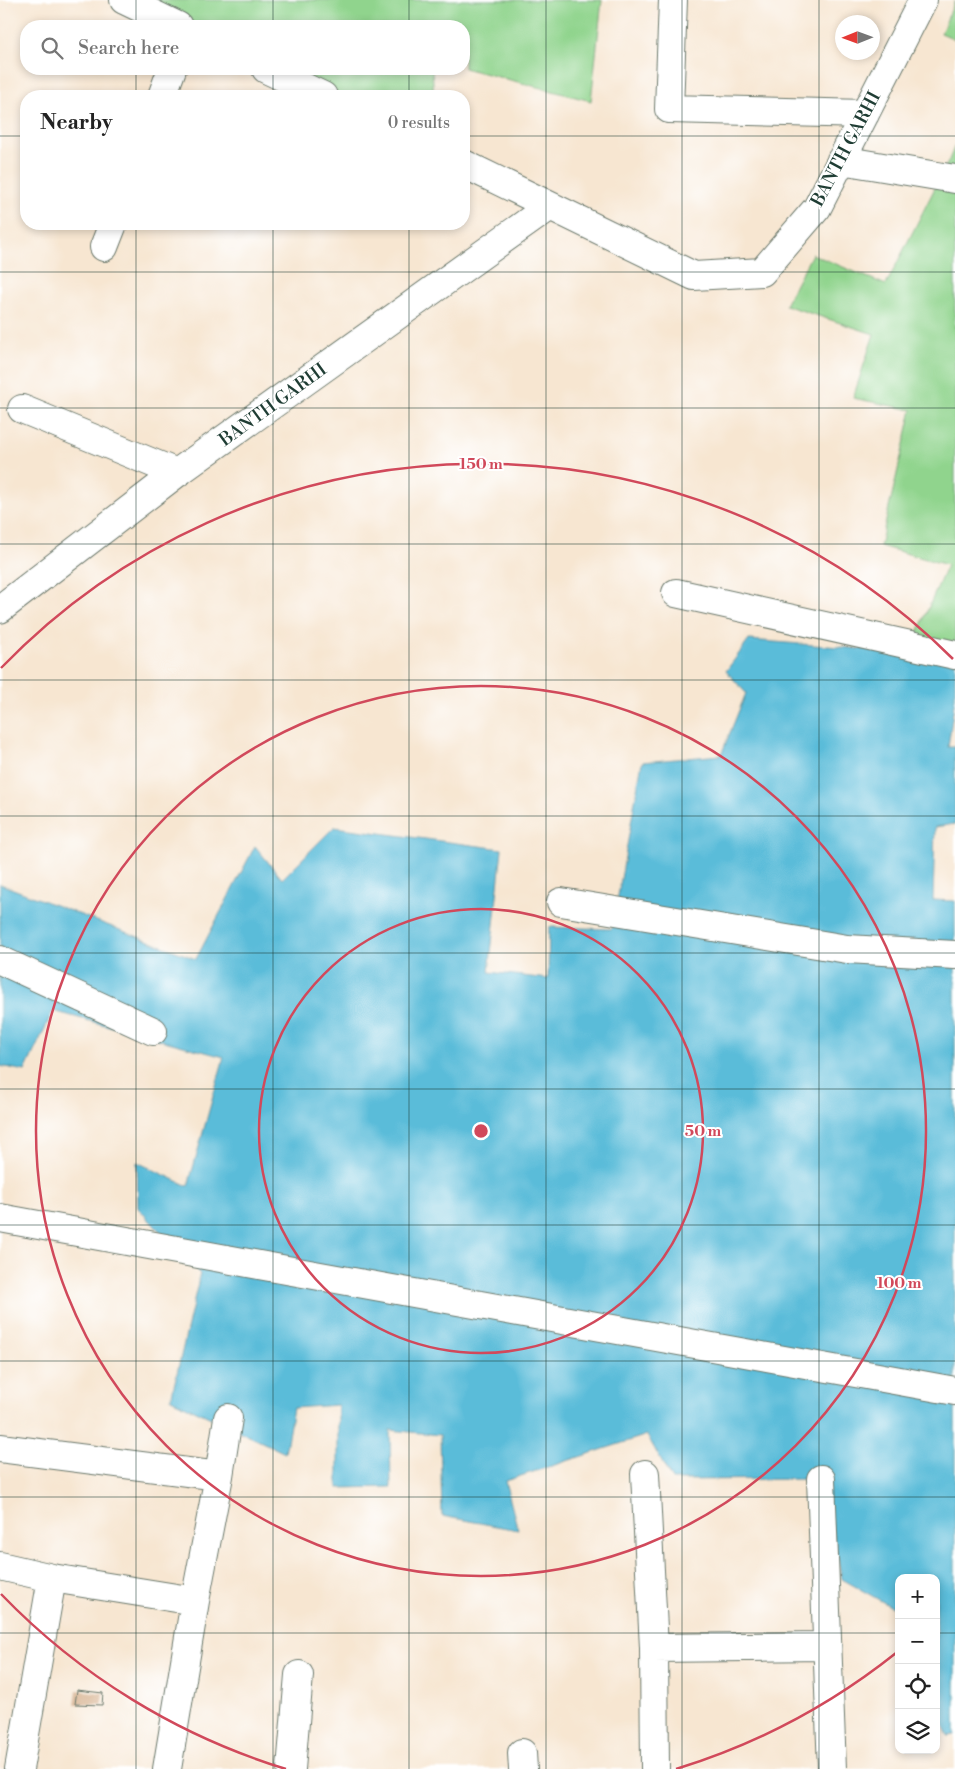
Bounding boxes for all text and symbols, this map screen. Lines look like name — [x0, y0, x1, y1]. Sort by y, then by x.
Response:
north arrow — [835, 15, 880, 60]
search box — [20, 20, 470, 75]
icon: search — [38, 34, 66, 62]
text: Search here — [78, 36, 179, 60]
street label: BANTH GARHI — [805, 87, 886, 211]
text: Nearby — [40, 110, 113, 136]
text: 0 results — [388, 113, 450, 133]
street label: BANTH GARHI — [214, 358, 331, 452]
text: 150 m — [459, 455, 503, 474]
centre of rings — [472, 1122, 490, 1140]
text: 50 m — [685, 1122, 721, 1141]
text: 100 m — [877, 1274, 922, 1293]
map controls — [895, 1574, 940, 1754]
button: + — [895, 1574, 940, 1619]
button: − — [895, 1619, 940, 1664]
button: locate — [895, 1664, 940, 1709]
button: layers — [895, 1709, 940, 1754]

